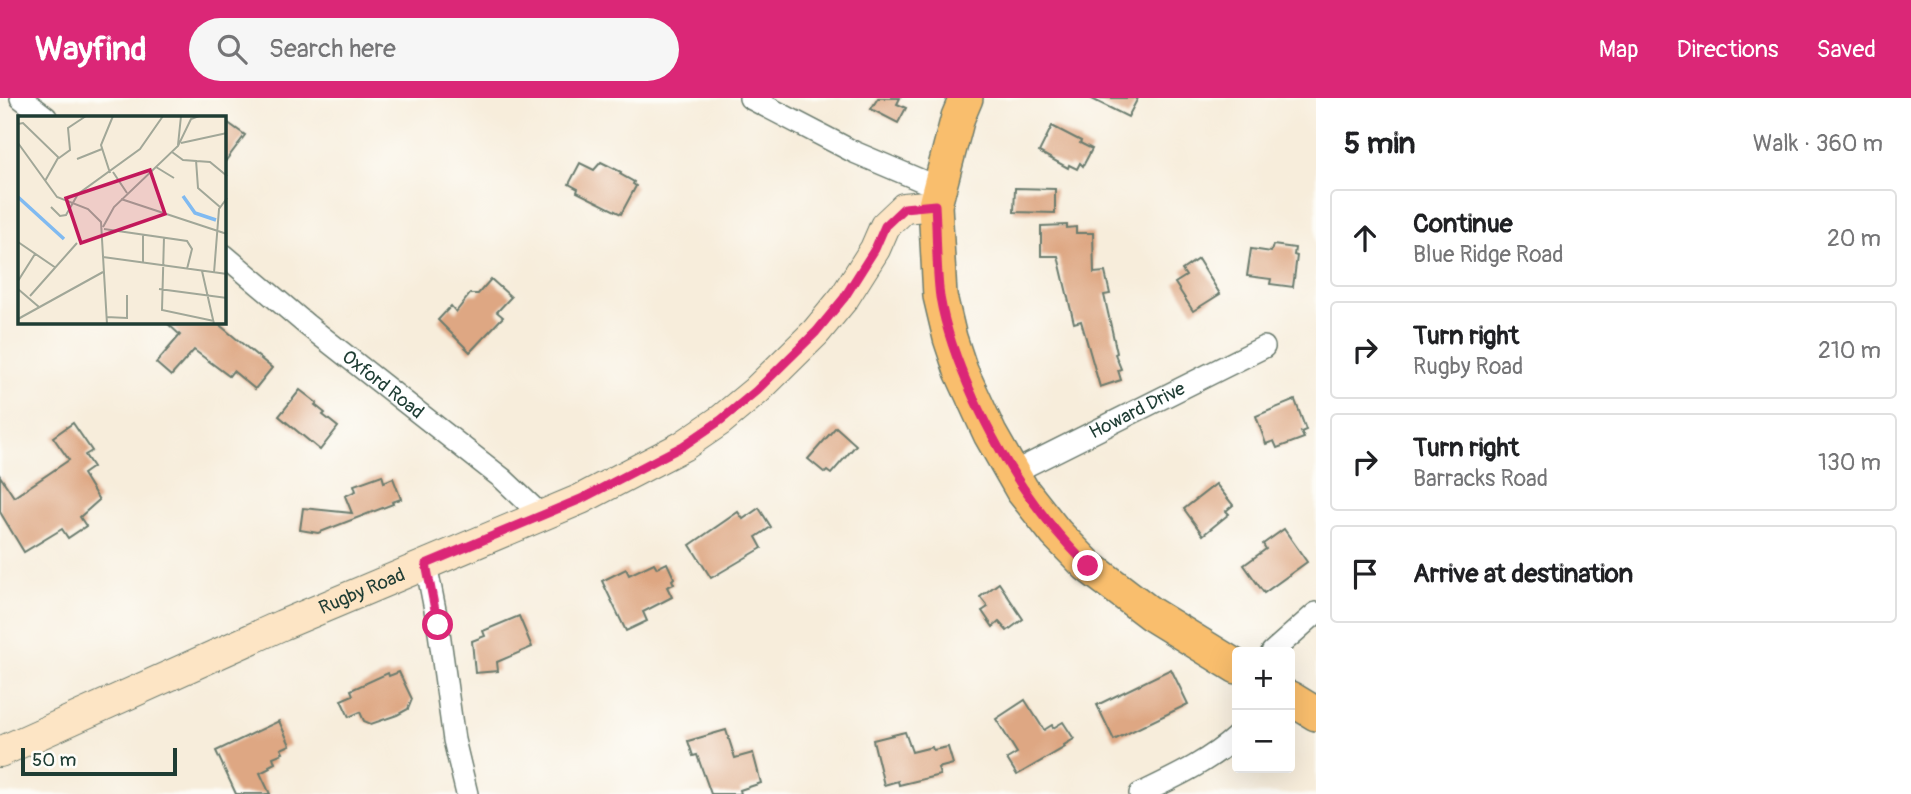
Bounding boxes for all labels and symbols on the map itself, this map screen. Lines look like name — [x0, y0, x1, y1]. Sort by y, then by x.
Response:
inset map — [18, 116, 226, 324]
street label: Oxford Road — [337, 345, 429, 424]
street label: Howard Drive — [1085, 376, 1190, 444]
route end — [1072, 550, 1103, 581]
street label: Rugby Road — [315, 563, 409, 620]
route start — [422, 609, 453, 640]
scale bar — [21, 745, 177, 777]

